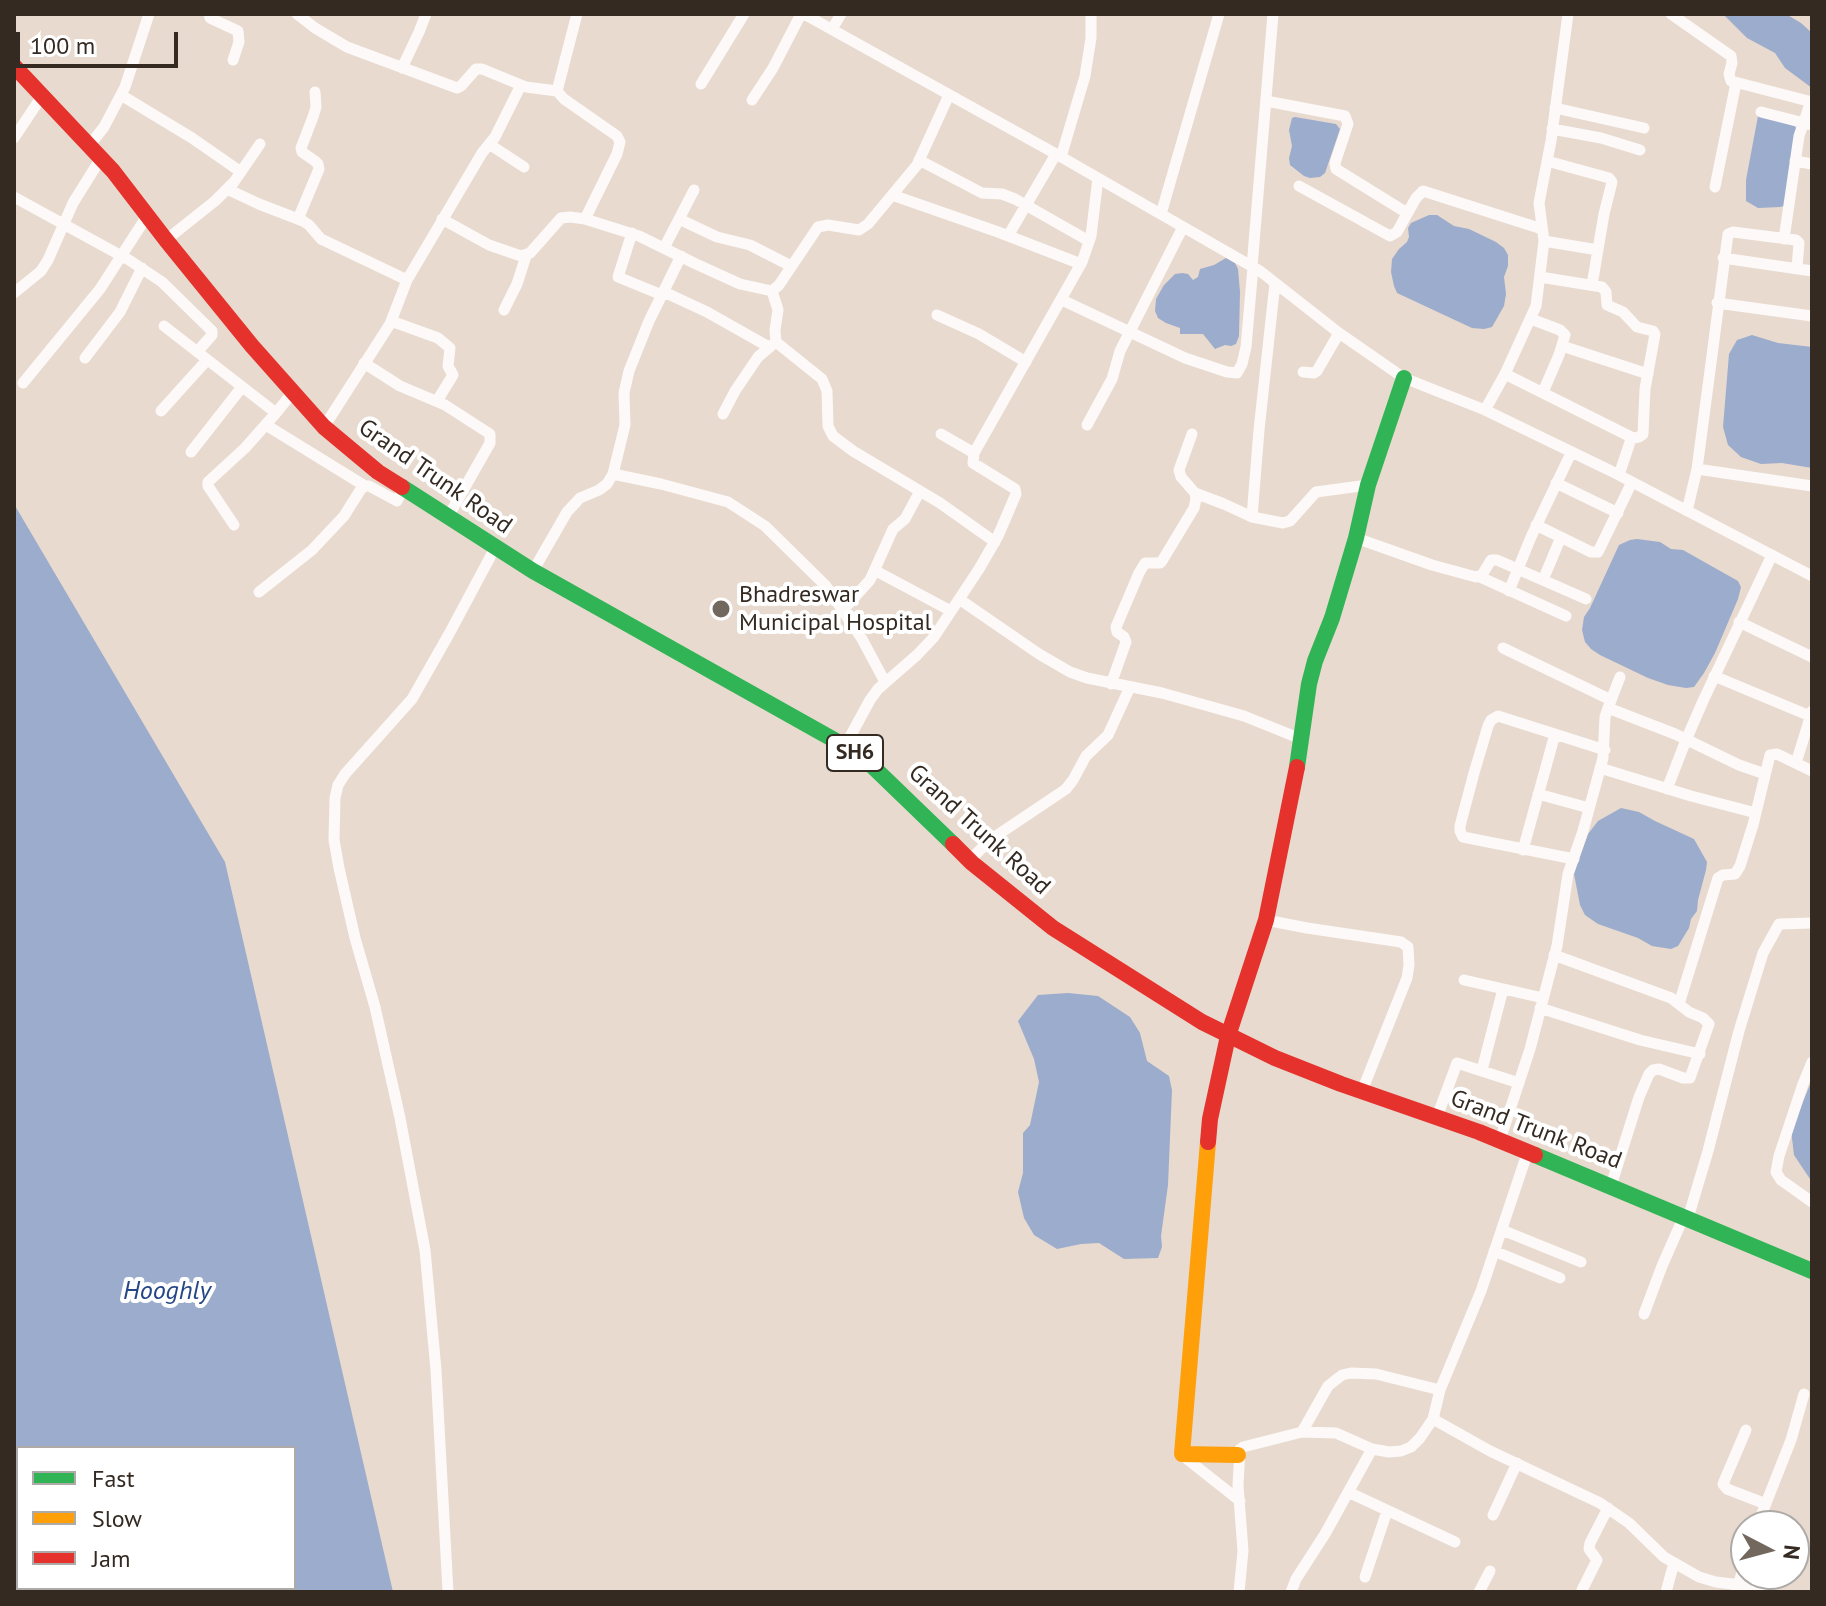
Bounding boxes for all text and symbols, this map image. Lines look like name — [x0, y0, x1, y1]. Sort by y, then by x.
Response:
scale bar — [20, 16, 182, 66]
text: 100 m — [30, 30, 95, 61]
street label: Grand Trunk Road — [353, 413, 517, 541]
place label: Bhadreswar Municipal Hospital — [739, 581, 932, 637]
marker: Bhadreswar Municipal Hospital — [710, 598, 732, 620]
road number: SH6 — [827, 735, 883, 771]
street label: Grand Trunk Road — [902, 759, 1056, 901]
street label: Grand Trunk Road — [1446, 1084, 1626, 1176]
water label: Hooghly — [123, 1276, 211, 1308]
legend — [16, 1446, 296, 1590]
text: Fast — [92, 1463, 135, 1494]
text: Slow — [92, 1503, 142, 1534]
north arrow — [1730, 1510, 1810, 1590]
text: Jam — [92, 1543, 130, 1574]
text: N — [1777, 1544, 1807, 1561]

